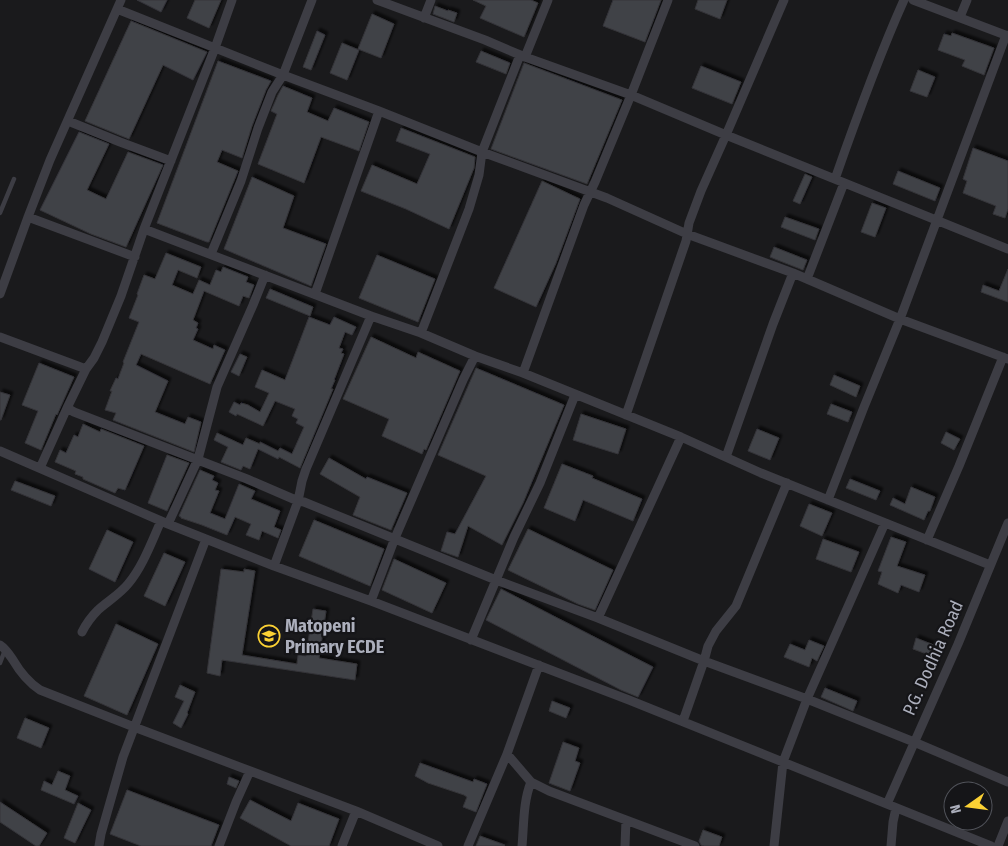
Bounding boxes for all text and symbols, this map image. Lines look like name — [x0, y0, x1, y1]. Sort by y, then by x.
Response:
street label: P.G. Dodhia Road — [898, 597, 968, 719]
place label: Matopeni Primary ECDE — [285, 615, 385, 658]
school or university icon: Matopeni Primary ECDE — [257, 624, 281, 648]
north arrow — [943, 781, 993, 831]
text: N — [947, 803, 965, 815]

